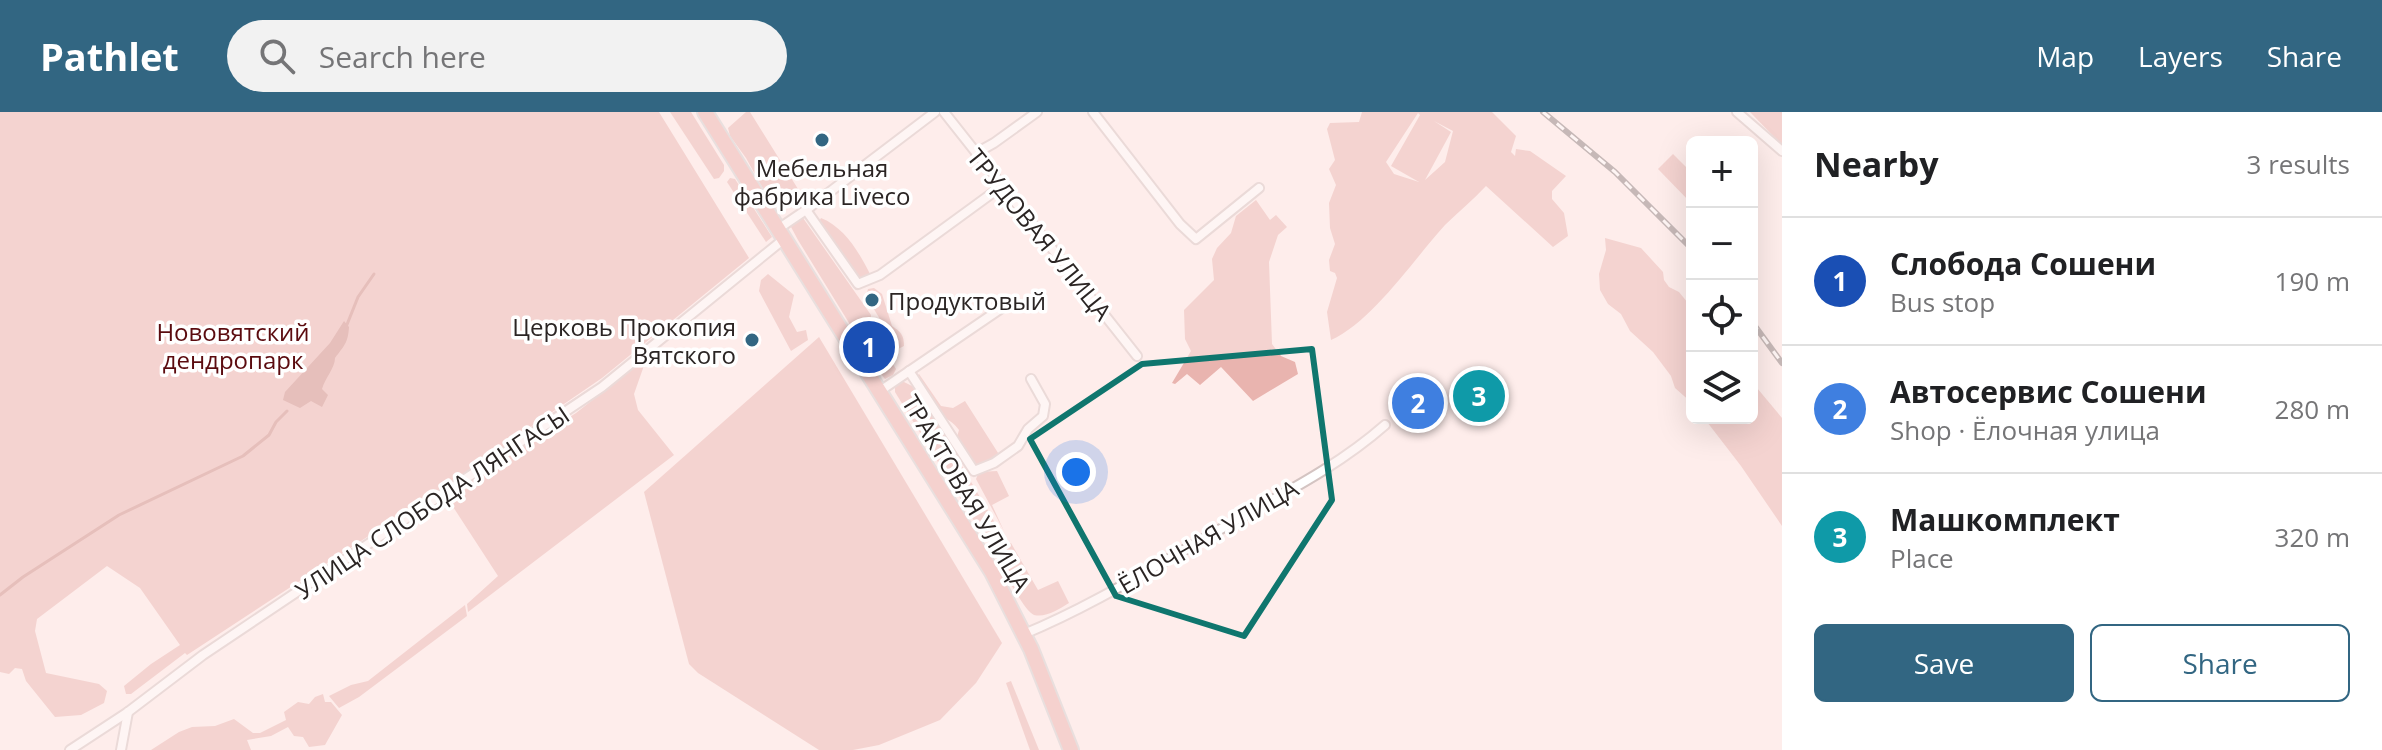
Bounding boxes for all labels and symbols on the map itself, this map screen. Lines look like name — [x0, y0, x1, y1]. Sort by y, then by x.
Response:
marker: Мебельная фабрика Liveco — [813, 131, 831, 149]
street label: ТРУДОВАЯ УЛИЦА — [960, 141, 1120, 328]
place label: Мебельная фабрика Liveco — [734, 151, 910, 212]
place label: Продуктовый — [888, 284, 1046, 317]
marker: Продуктовый — [863, 291, 881, 309]
place label: Церковь Прокопия Вятского — [512, 310, 736, 371]
park label: Нововятский дендропарк — [156, 315, 310, 376]
pin: 1 — [843, 317, 895, 377]
marker: Церковь Прокопия Вятского — [743, 331, 761, 349]
pin: 3 — [1453, 366, 1505, 426]
pin: 2 — [1392, 373, 1444, 433]
street label: ТРАКТОВАЯ УЛИЦА — [895, 388, 1039, 598]
street label: УЛИЦА СЛОБОДА ЛЯНГАСЫ — [289, 398, 575, 606]
your location — [1056, 452, 1096, 492]
street label: ЁЛОЧНАЯ УЛИЦА — [1112, 471, 1305, 601]

